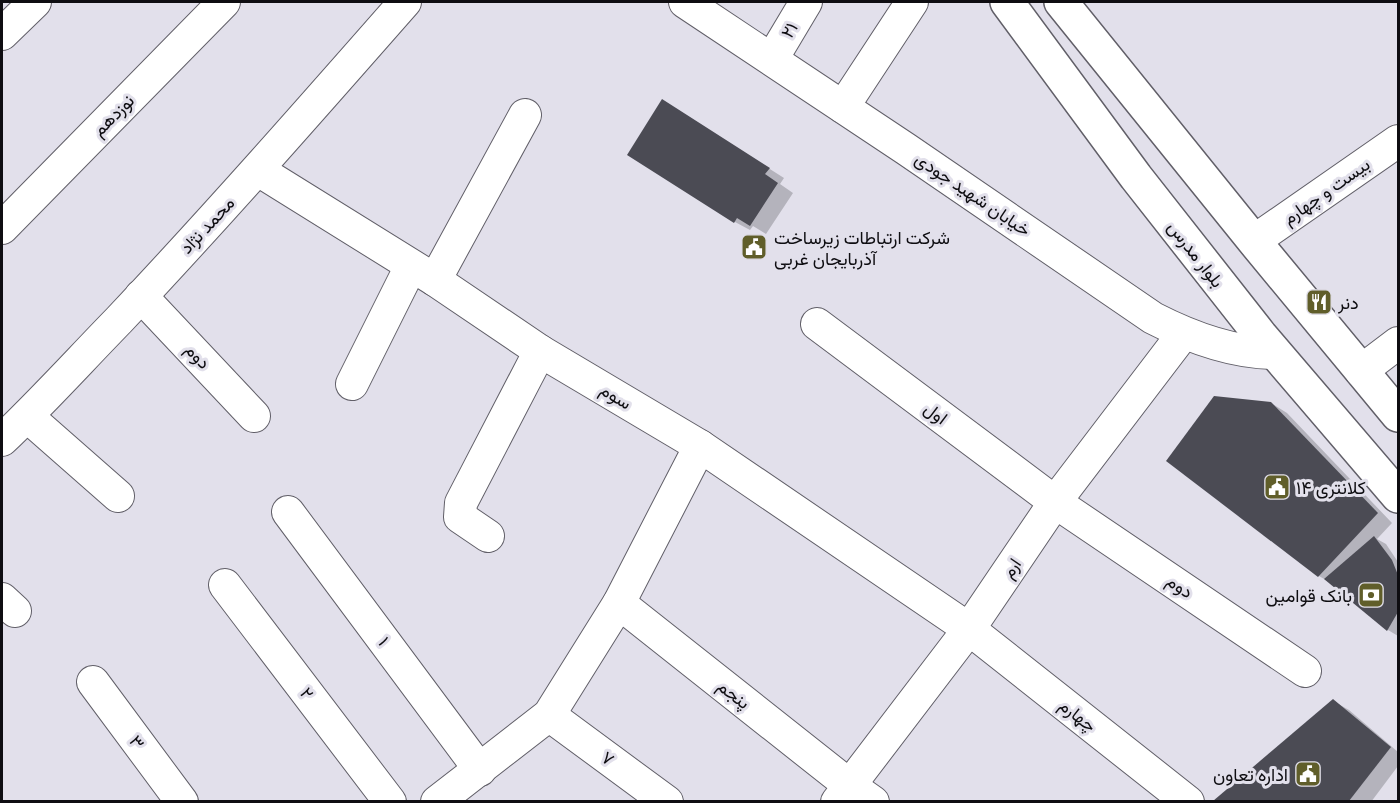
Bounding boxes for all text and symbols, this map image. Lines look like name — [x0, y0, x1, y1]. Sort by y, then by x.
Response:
street label: ۲۱ — [775, 17, 803, 43]
street label: نوزدهم — [86, 88, 140, 142]
street label: خیابان شهید جودی — [910, 146, 1036, 242]
street label: بیست و چهارم — [1277, 152, 1375, 230]
street label: محمد نژاد — [174, 191, 240, 259]
street label: بلوار مدرس — [1162, 215, 1230, 293]
place label: شرکت ارتباطات زیرساخت آذربایجان غربی — [774, 225, 950, 271]
public building icon: شرکت ارتباطات زیرساخت آذربایجان غربی — [739, 232, 769, 262]
restaurant icon: دنر — [1304, 287, 1334, 317]
place label: دنر — [1337, 290, 1359, 315]
street label: دوم — [180, 337, 216, 375]
street label: سوم — [595, 377, 637, 415]
street label: اول — [919, 396, 953, 430]
public building icon: کلانتری ۱۴ — [1262, 472, 1292, 502]
place label: کلانتری ۱۴ — [1296, 475, 1366, 500]
street label: ارم — [995, 553, 1027, 583]
street label: دوم — [1162, 568, 1198, 604]
bank icon: بانک قوامین — [1356, 580, 1386, 610]
place label: بانک قوامین — [1266, 583, 1352, 608]
street label: ۱ — [372, 631, 396, 651]
street label: پنجم — [712, 673, 756, 715]
street label: ۲ — [294, 682, 320, 704]
street label: چهارم — [1054, 692, 1102, 738]
street label: ۳ — [123, 730, 151, 754]
street label: ۷ — [596, 745, 620, 771]
public building icon: اداره تعاون — [1293, 759, 1323, 789]
place label: اداره تعاون — [1213, 762, 1288, 787]

